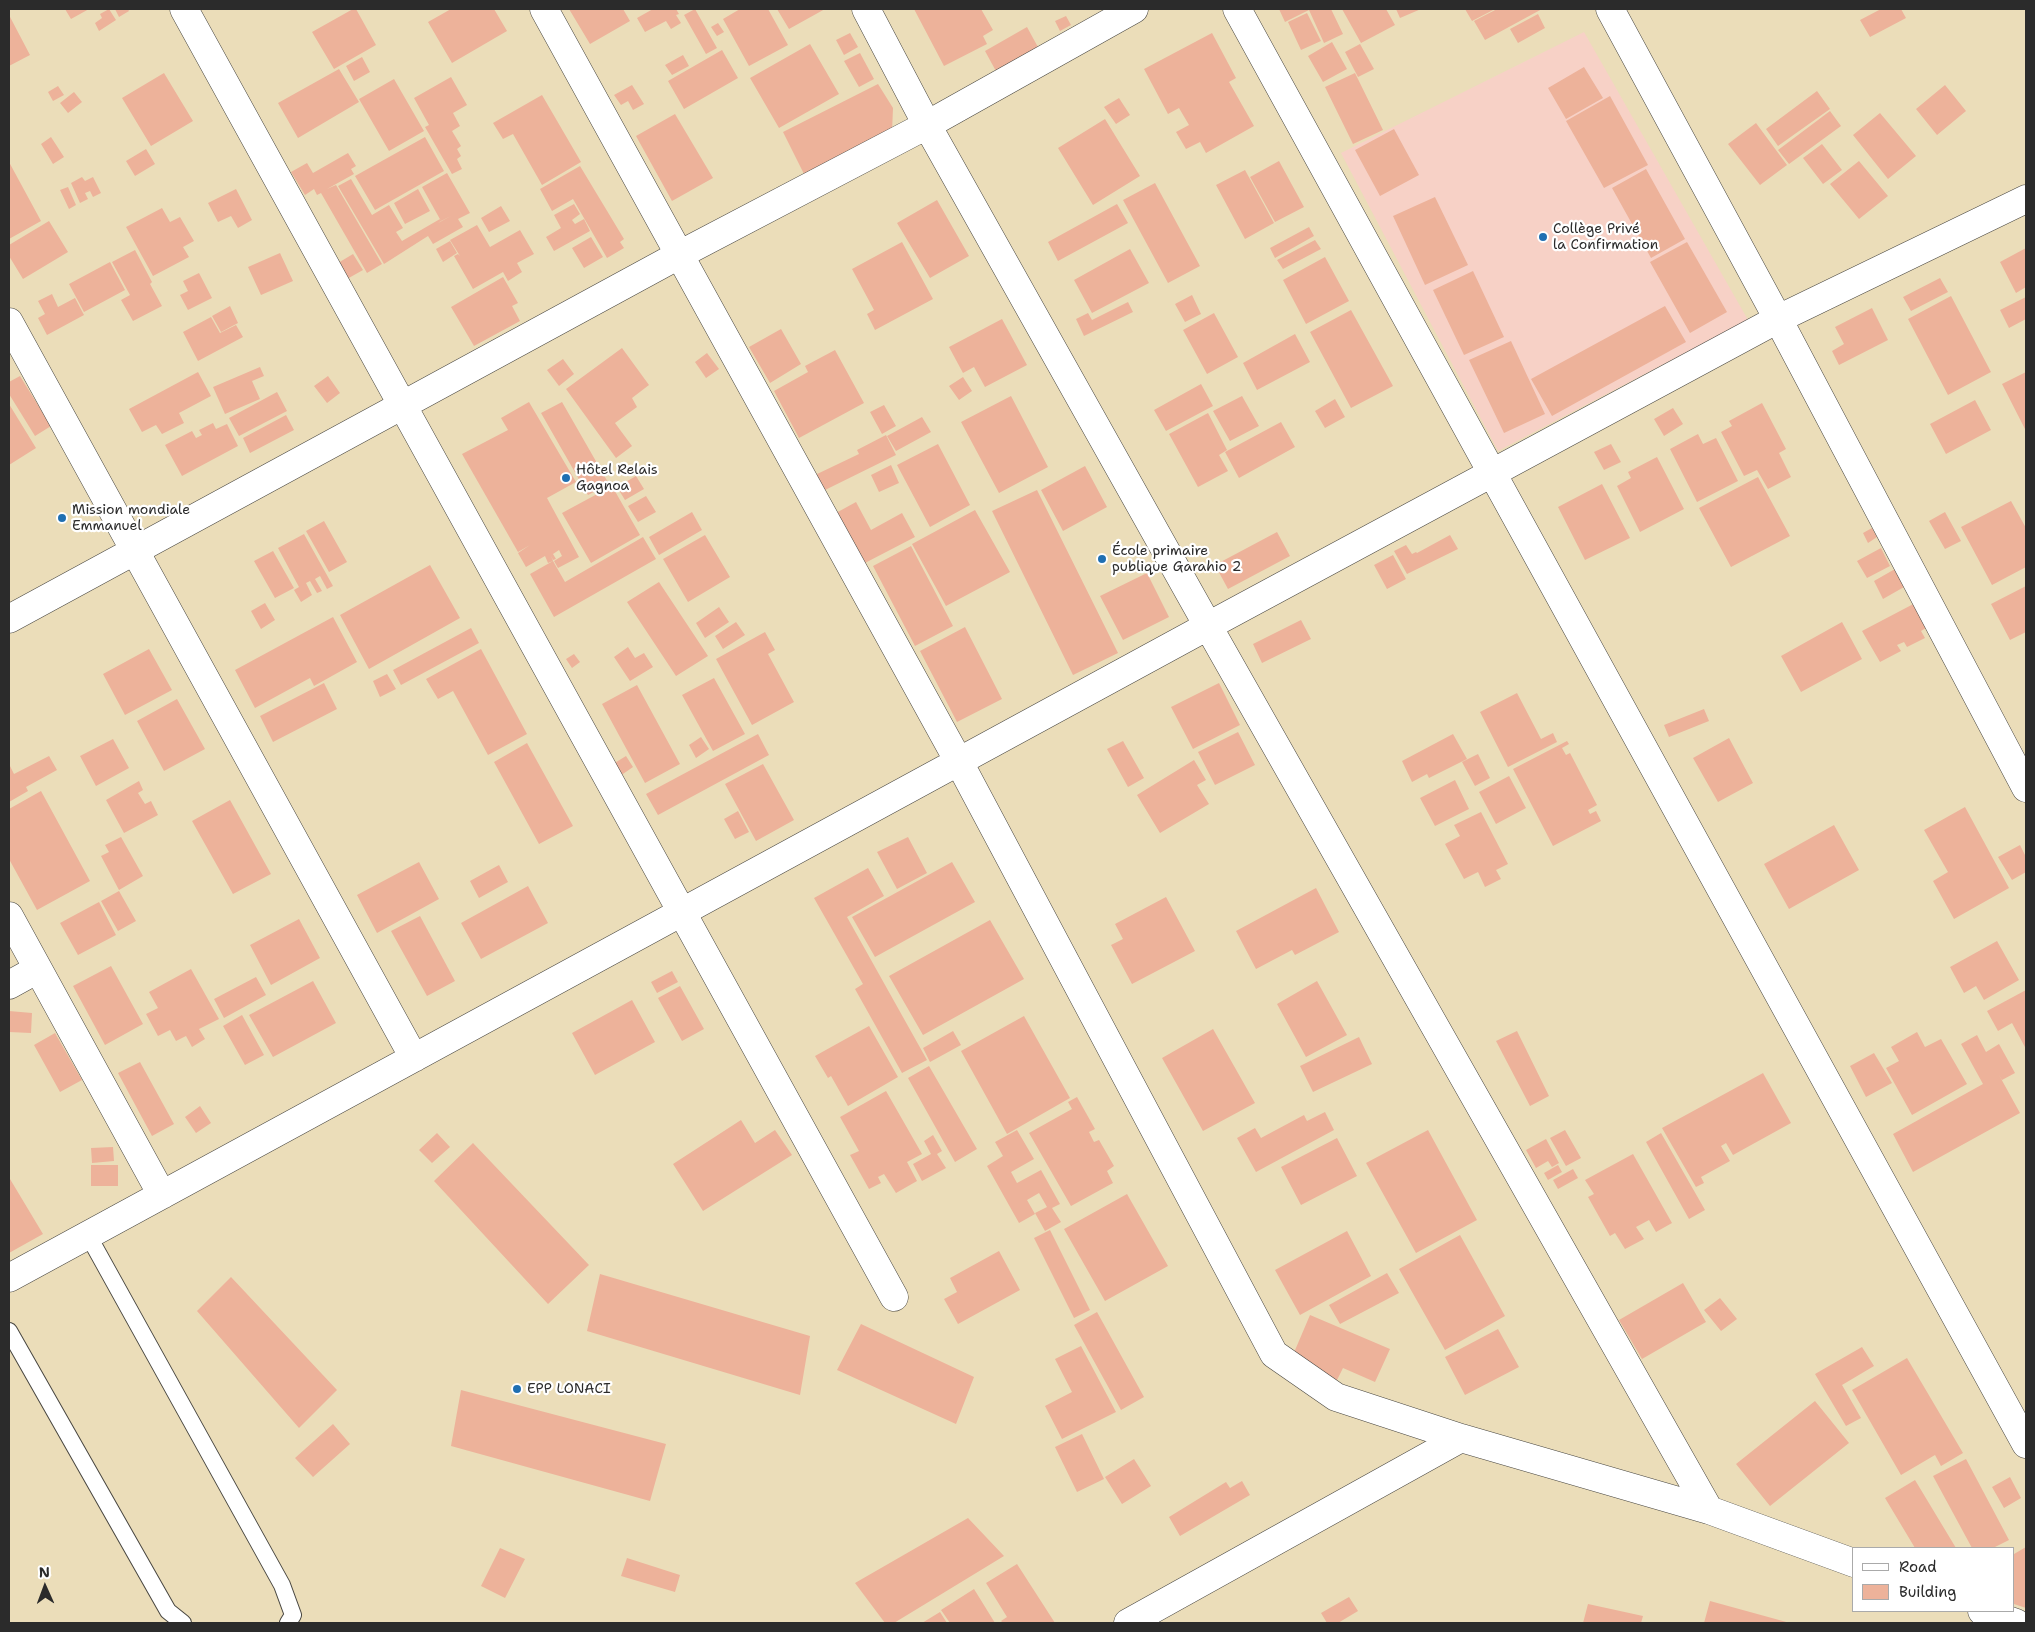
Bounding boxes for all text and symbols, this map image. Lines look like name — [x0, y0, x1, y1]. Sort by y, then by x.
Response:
place label: Collège Privé la Confirmation — [1553, 221, 1658, 253]
marker: Collège Privé la Confirmation — [1537, 231, 1549, 243]
place label: Hôtel Relais Gagnoa — [576, 462, 658, 494]
marker: Hôtel Relais Gagnoa — [560, 472, 572, 484]
place label: Mission mondiale Emmanuel — [72, 502, 190, 534]
marker: Mission mondiale Emmanuel — [56, 512, 68, 524]
place label: École primaire publique Garahio 2 — [1112, 543, 1242, 576]
marker: École primaire publique Garahio 2 — [1096, 553, 1108, 565]
place label: EPP LONACI — [527, 1381, 611, 1397]
marker: EPP LONACI — [511, 1383, 523, 1395]
legend — [1852, 1547, 2015, 1612]
text: Road — [1899, 1557, 1937, 1577]
north arrow — [20, 1562, 70, 1612]
text: N — [39, 1563, 50, 1581]
text: Building — [1899, 1582, 1956, 1602]

